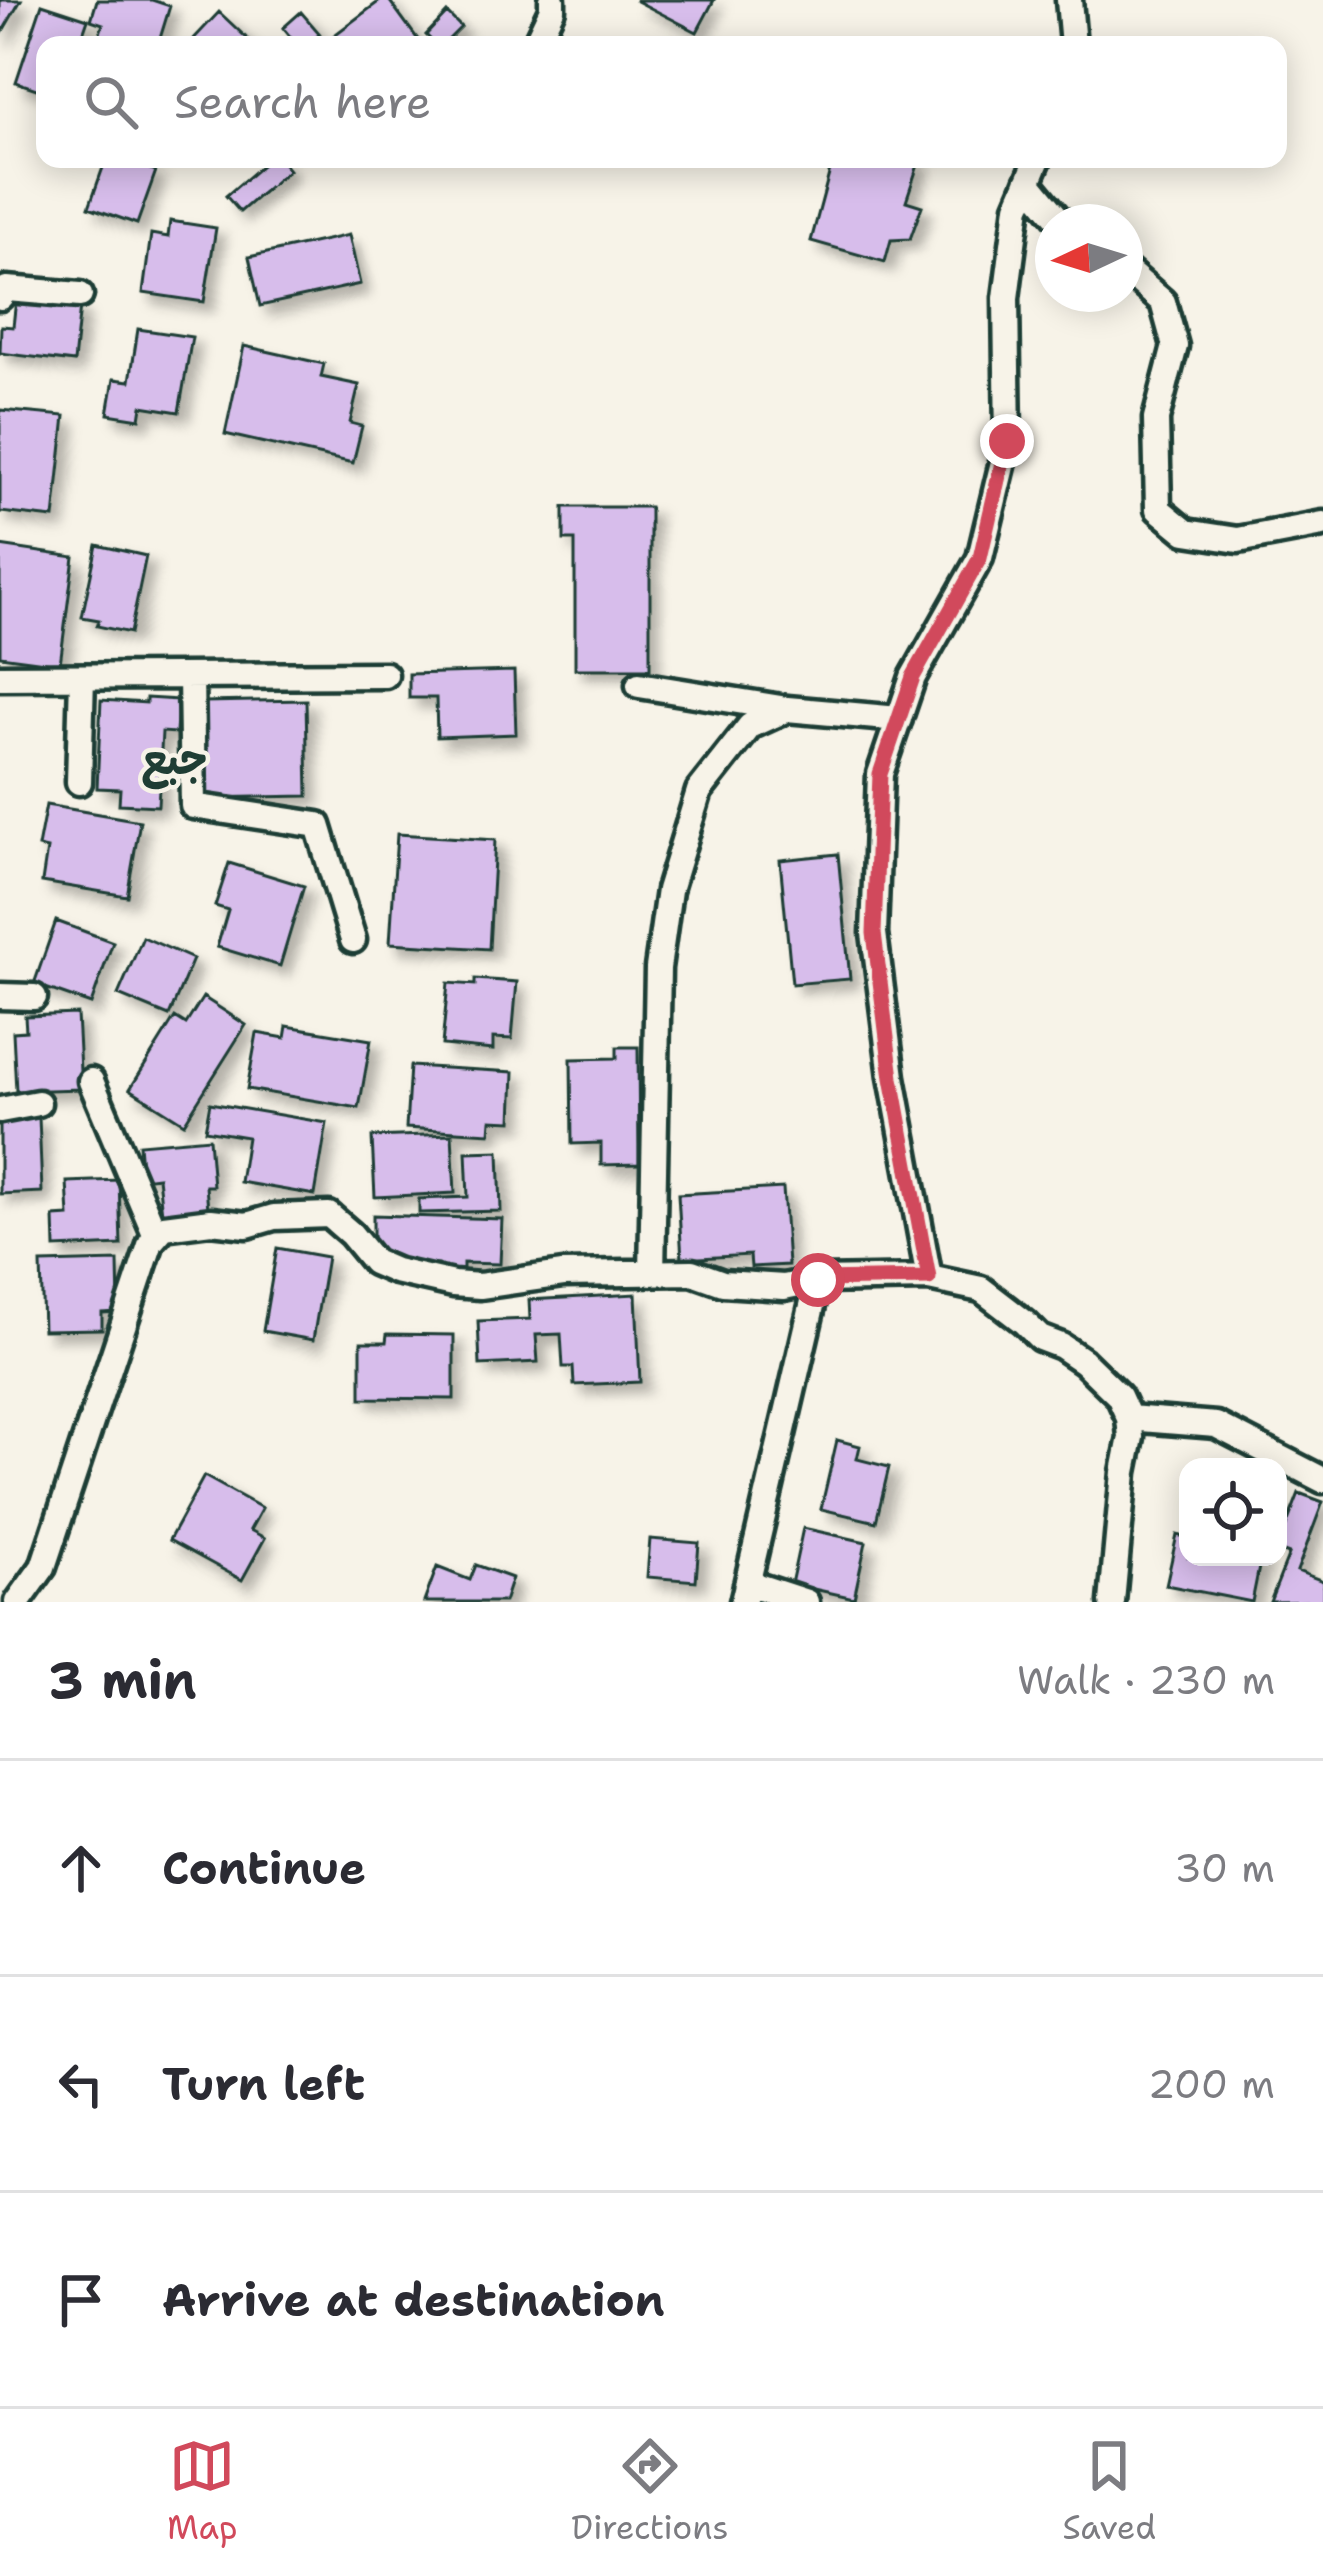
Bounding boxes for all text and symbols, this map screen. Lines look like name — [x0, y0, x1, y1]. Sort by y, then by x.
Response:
search box — [36, 36, 1287, 168]
icon: search — [78, 69, 144, 135]
text: Search here — [174, 72, 431, 132]
north arrow — [1035, 204, 1143, 312]
route end — [980, 414, 1034, 468]
district label: جبع — [141, 731, 207, 790]
route start — [791, 1253, 845, 1307]
map controls — [1179, 1458, 1287, 1566]
button: locate — [1179, 1458, 1287, 1566]
text: 3 min — [48, 1646, 197, 1714]
text: Walk · 230 m — [1017, 1654, 1275, 1706]
icon: ahead — [48, 1835, 114, 1901]
text: Continue — [162, 1838, 366, 1898]
text: 30 m — [1174, 1842, 1275, 1894]
icon: left — [48, 2051, 114, 2117]
text: Turn left — [162, 2054, 365, 2114]
text: 200 m — [1148, 2058, 1275, 2110]
icon: arrive — [48, 2267, 114, 2333]
text: Arrive at destination — [162, 2270, 665, 2330]
tab: Map — [167, 2433, 238, 2550]
tab: Directions — [571, 2433, 729, 2550]
tab: Saved — [1062, 2433, 1156, 2550]

